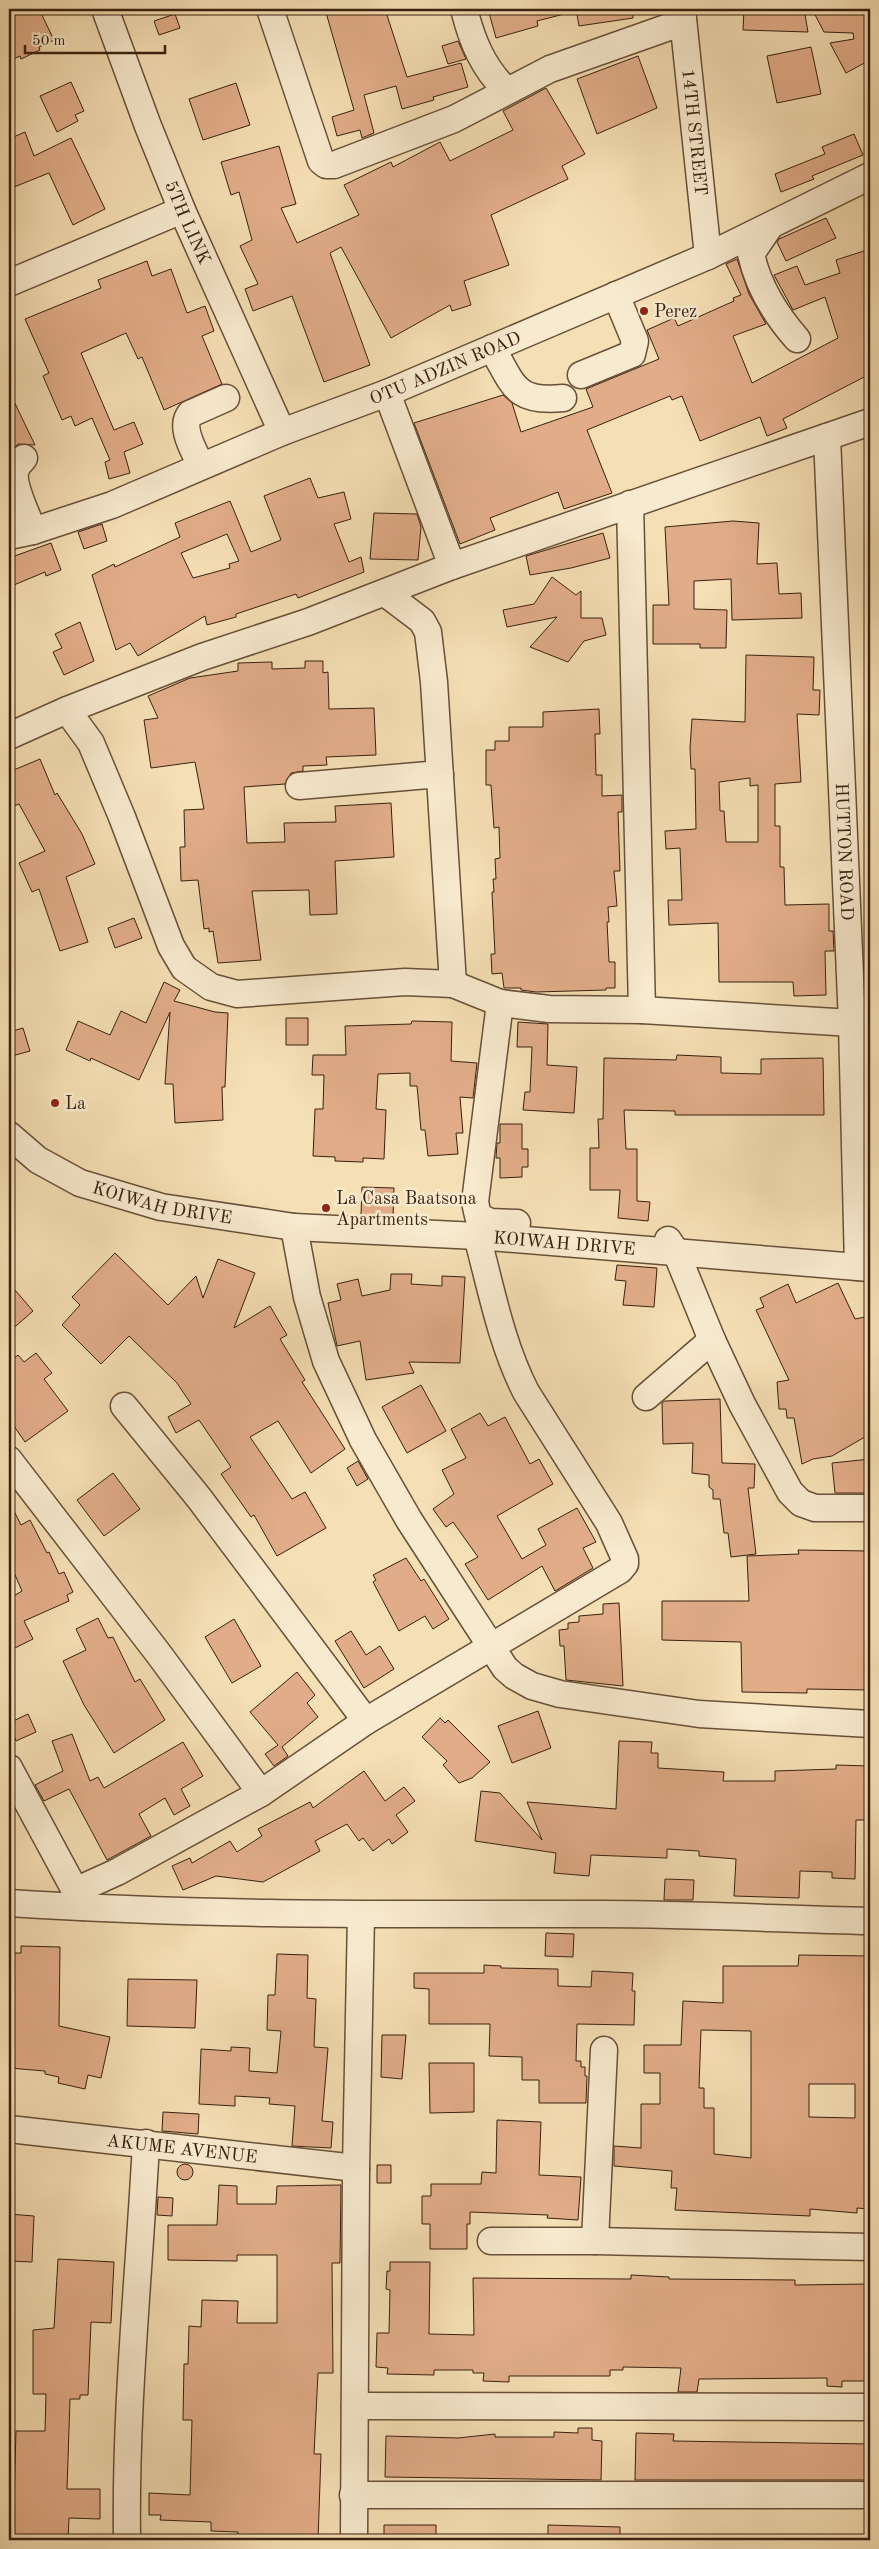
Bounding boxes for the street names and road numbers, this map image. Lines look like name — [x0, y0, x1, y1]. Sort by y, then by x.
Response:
street label: 14TH STREET — [678, 68, 710, 197]
street label: 5TH LINK — [161, 178, 213, 267]
street label: OTU ADZIN ROAD — [367, 329, 524, 409]
street label: HUTTON ROAD — [832, 782, 856, 921]
street label: KOIWAH DRIVE — [90, 1179, 233, 1228]
street label: KOIWAH DRIVE — [492, 1229, 636, 1259]
street label: AKUME AVENUE — [106, 2132, 258, 2167]

